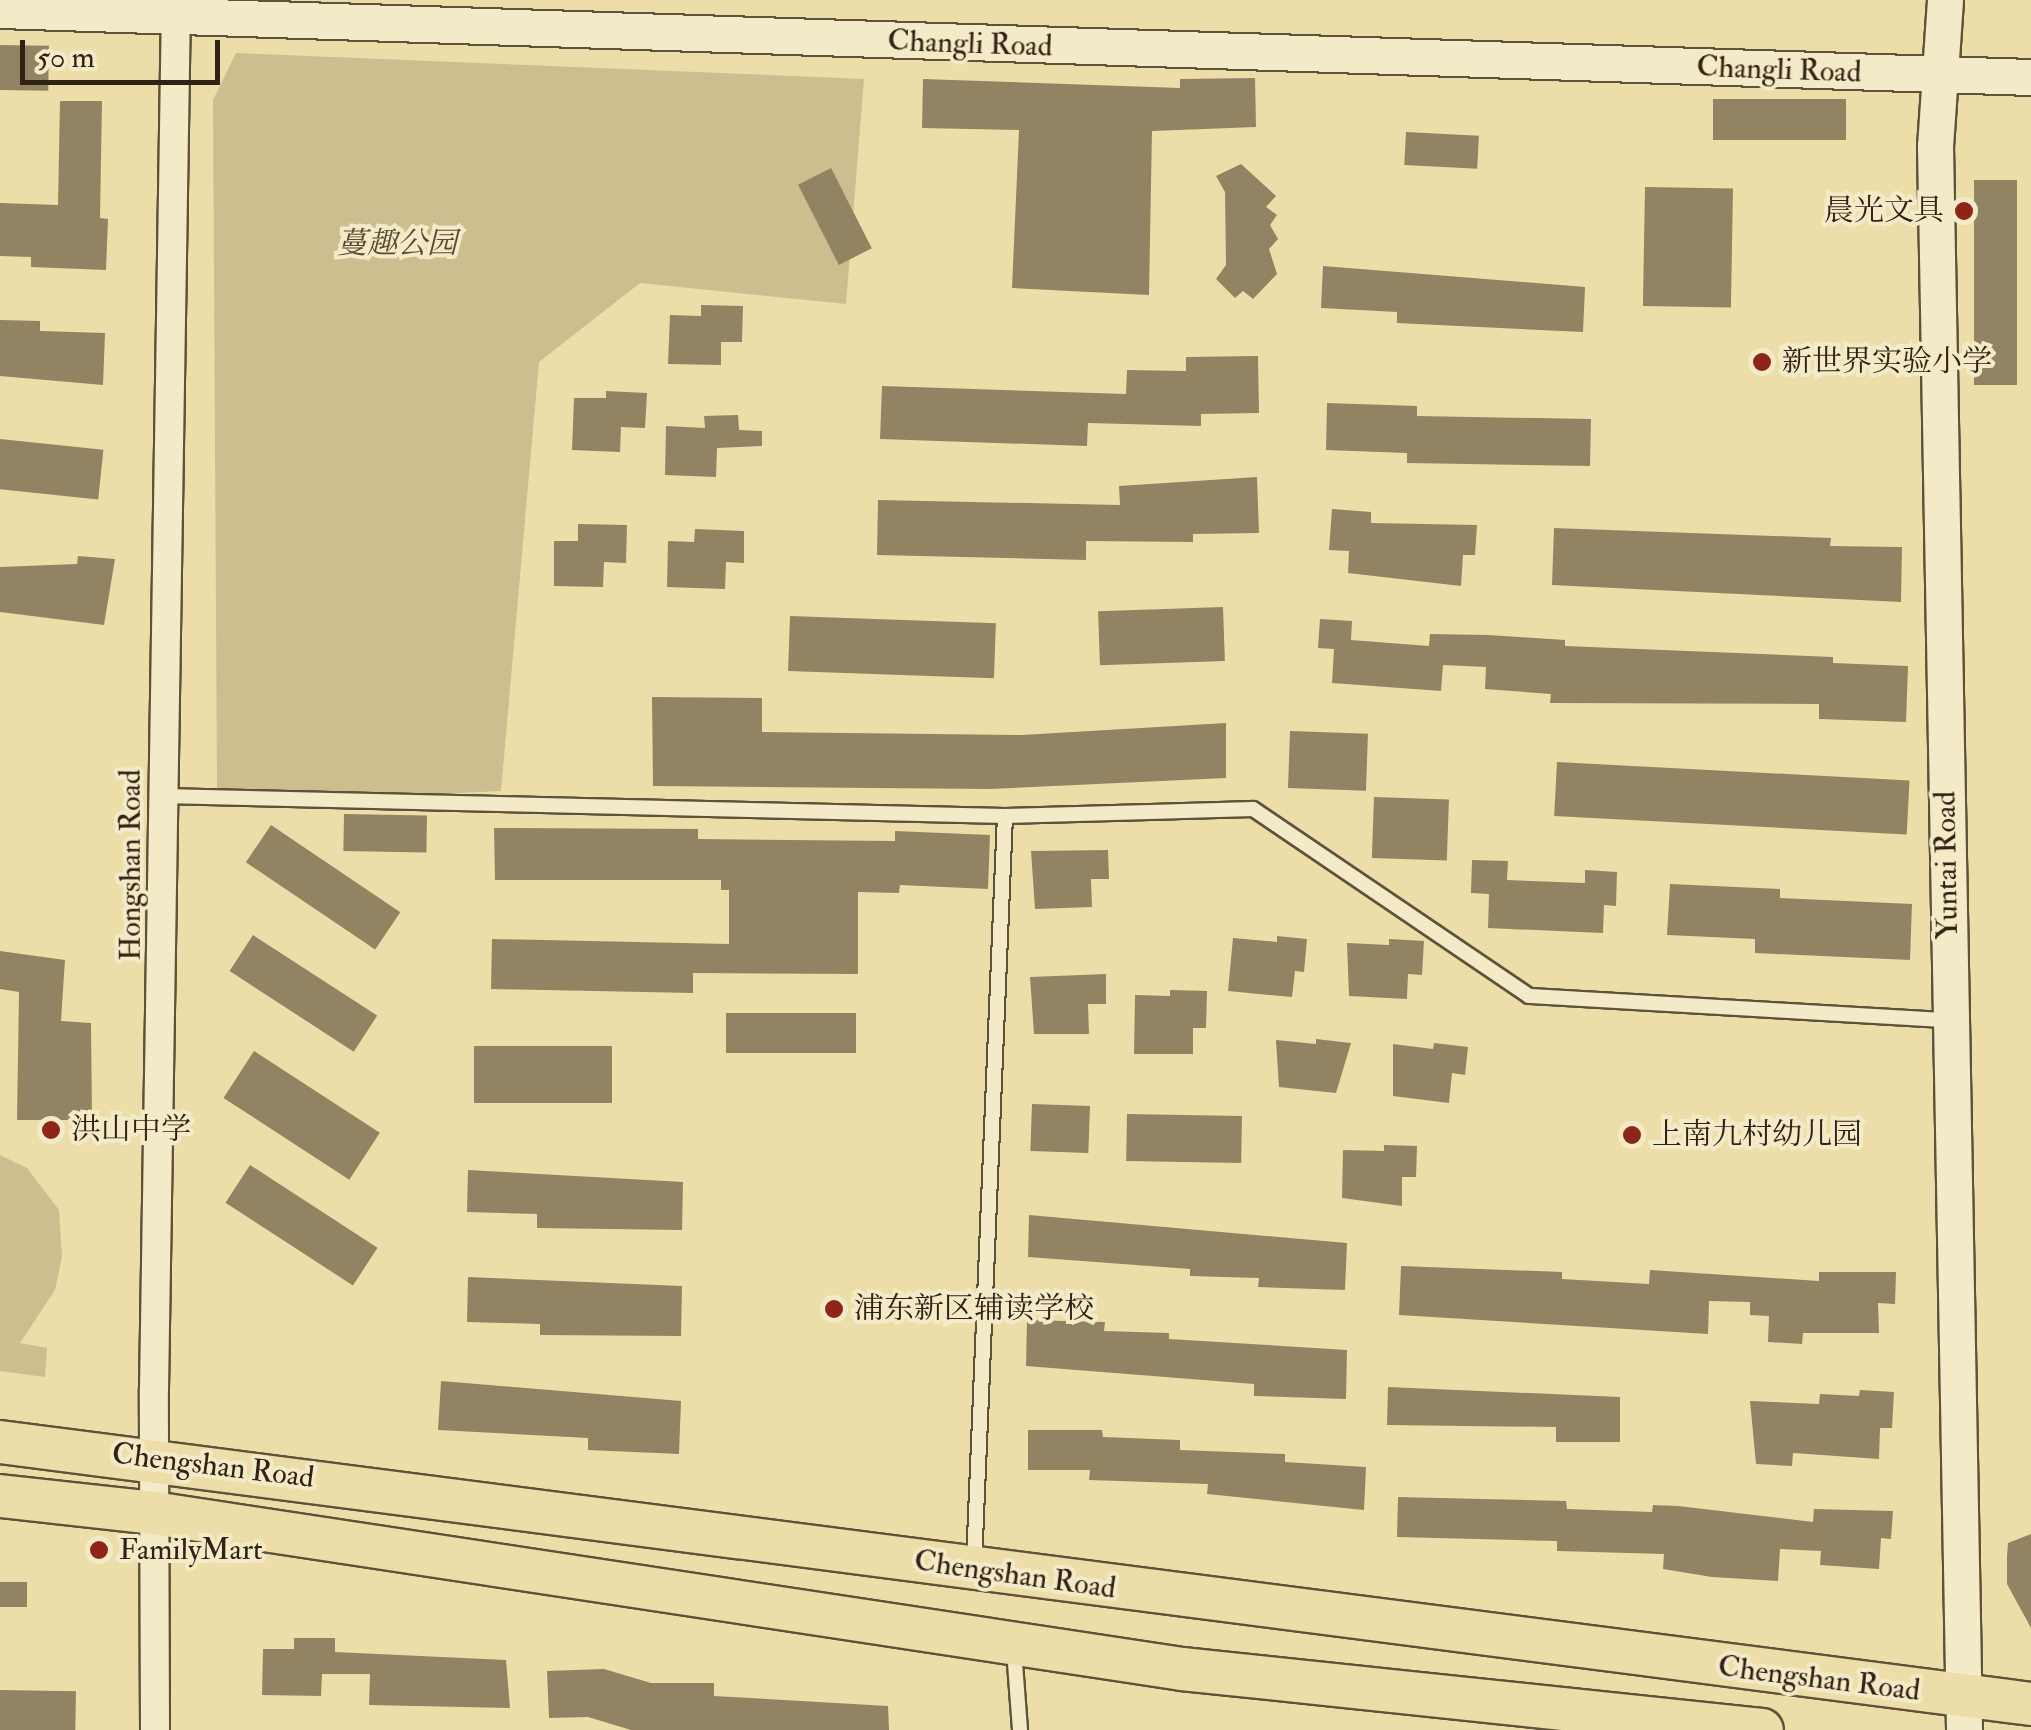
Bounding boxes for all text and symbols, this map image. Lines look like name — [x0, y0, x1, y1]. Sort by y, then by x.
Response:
scale bar — [25, 20, 225, 82]
street label: Changli Road — [887, 23, 1053, 65]
text: 50 m — [37, 39, 95, 76]
street label: Changli Road — [1696, 49, 1862, 91]
place label: 晨光文具 — [1824, 193, 1944, 229]
marker: 晨光文具 — [1953, 200, 1975, 222]
park label: 蔓趣公园 — [337, 226, 457, 262]
place label: 新世界实验小学 — [1782, 344, 1992, 380]
marker: 新世界实验小学 — [1751, 351, 1773, 373]
street label: Hongshan Road — [113, 769, 149, 961]
street label: Yuntai Road — [1928, 791, 1966, 939]
place label: 洪山中学 — [71, 1112, 191, 1148]
place label: 上南九村幼儿园 — [1652, 1117, 1862, 1153]
marker: 洪山中学 — [40, 1119, 62, 1141]
marker: 上南九村幼儿园 — [1621, 1124, 1643, 1146]
place label: 浦东新区辅读学校 — [854, 1291, 1094, 1327]
marker: 浦东新区辅读学校 — [823, 1298, 845, 1320]
street label: Chengshan Road — [110, 1436, 316, 1496]
place label: FamilyMart — [119, 1532, 263, 1568]
marker: FamilyMart — [88, 1539, 110, 1561]
street label: Chengshan Road — [912, 1543, 1118, 1607]
street label: Chengshan Road — [1716, 1649, 1922, 1709]

